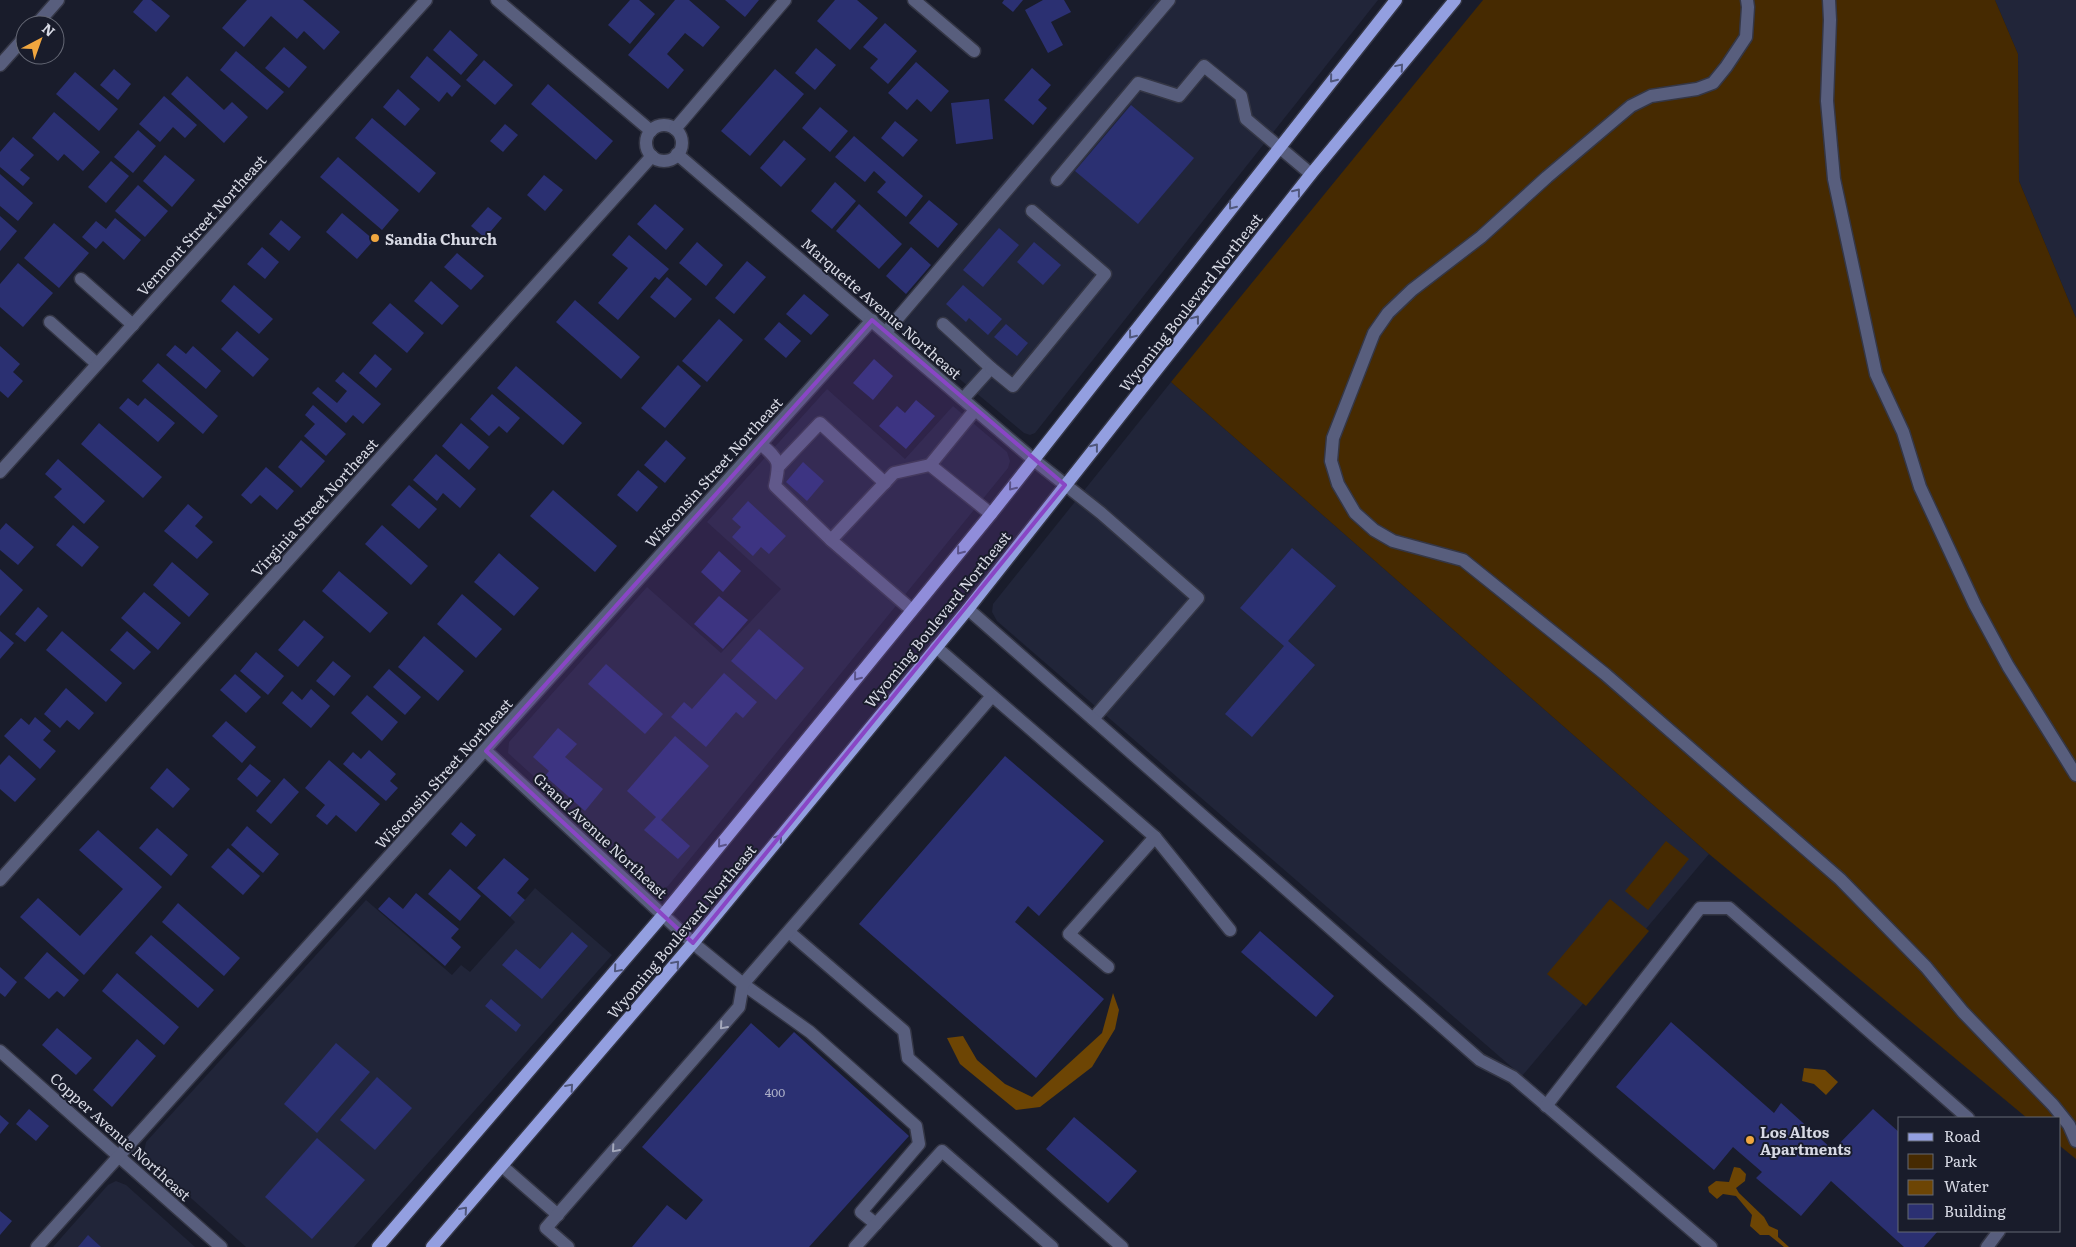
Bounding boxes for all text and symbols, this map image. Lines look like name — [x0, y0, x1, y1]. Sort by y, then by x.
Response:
north arrow — [15, 15, 65, 65]
text: N — [38, 18, 60, 41]
one-way arrow — [1395, 63, 1404, 72]
one-way arrow — [1330, 73, 1338, 82]
street label: Vermont Street Northeast — [131, 149, 271, 301]
one-way arrow — [1292, 189, 1300, 198]
one-way arrow — [1229, 201, 1238, 210]
street label: Wyoming Boulevard Northeast — [1113, 208, 1267, 396]
place label: Sandia Church — [385, 227, 497, 250]
marker: Sandia Church — [369, 232, 381, 244]
street label: Marquette Avenue Northeast — [797, 232, 967, 384]
one-way arrow — [1191, 316, 1200, 325]
one-way arrow — [1130, 329, 1138, 338]
street label: Wisconsin Street Northeast — [639, 391, 787, 553]
street label: Virginia Street Northeast — [245, 432, 383, 582]
one-way arrow — [1090, 444, 1098, 453]
one-way arrow — [1010, 481, 1018, 490]
street label: Wyoming Boulevard Northeast — [858, 526, 1016, 712]
one-way arrow — [956, 546, 965, 555]
one-way arrow — [854, 672, 863, 681]
street label: Wisconsin Street Northeast — [369, 692, 517, 854]
street label: Grand Avenue Northeast — [529, 767, 673, 903]
one-way arrow — [774, 835, 783, 844]
one-way arrow — [718, 838, 727, 847]
street label: Wyoming Boulevard Northeast — [601, 839, 761, 1023]
one-way arrow — [670, 960, 679, 969]
one-way arrow — [614, 963, 623, 972]
one-way arrow — [719, 1021, 728, 1030]
street label: Copper Avenue Northeast — [45, 1066, 197, 1206]
one-way arrow — [564, 1083, 573, 1092]
house number: 400 — [765, 1083, 785, 1101]
legend — [1898, 1117, 2061, 1232]
place label: Los Altos Apartments — [1760, 1120, 1852, 1160]
text: Road — [1944, 1124, 1980, 1147]
marker: Los Altos Apartments — [1744, 1134, 1756, 1146]
one-way arrow — [612, 1143, 621, 1152]
text: Park — [1944, 1149, 1978, 1172]
text: Water — [1944, 1174, 1989, 1197]
text: Building — [1944, 1199, 2006, 1222]
one-way arrow — [458, 1207, 467, 1216]

